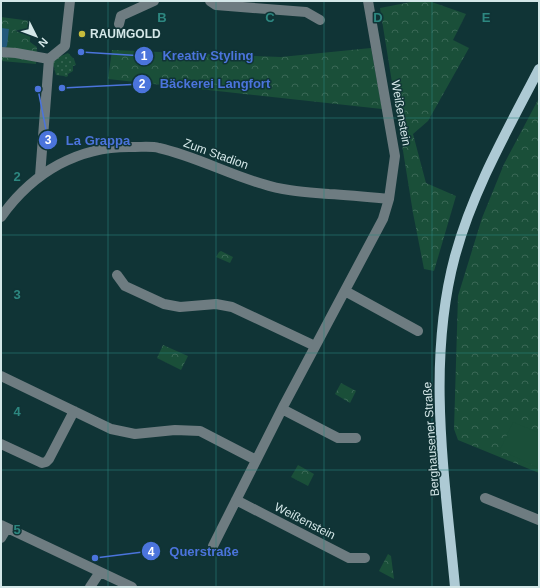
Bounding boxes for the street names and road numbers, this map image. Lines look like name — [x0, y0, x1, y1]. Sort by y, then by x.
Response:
street label: Weißenstein — [388, 79, 414, 147]
street label: Zum Stadion — [182, 136, 250, 172]
street label: Berghausener Straße — [420, 381, 442, 497]
street label: Weißenstein — [272, 500, 338, 542]

